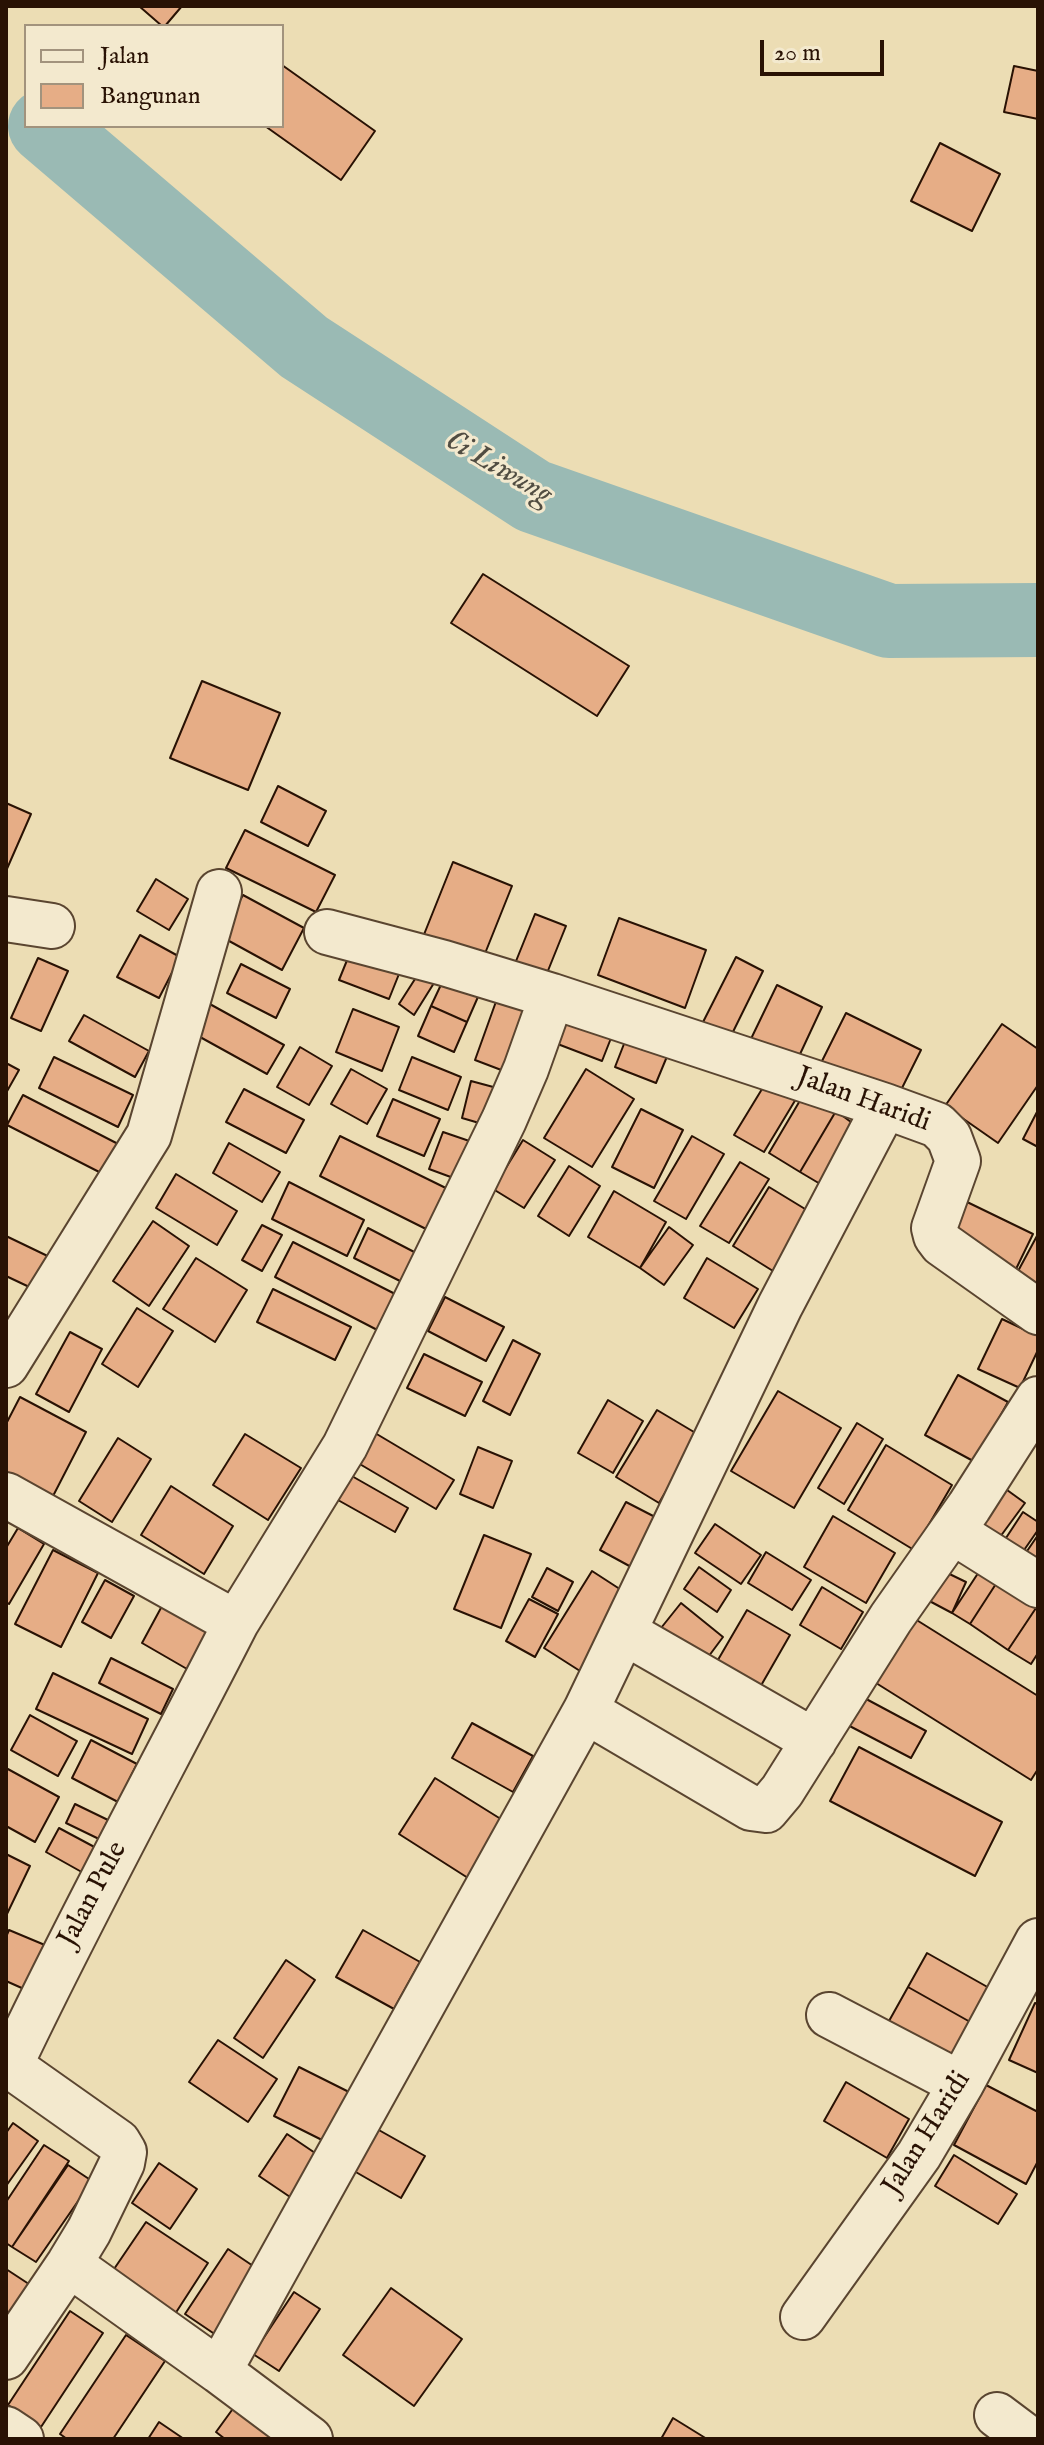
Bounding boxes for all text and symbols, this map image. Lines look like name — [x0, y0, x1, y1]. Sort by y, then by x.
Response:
legend — [24, 24, 284, 128]
scale bar — [764, 24, 888, 74]
text: 20 m — [774, 38, 821, 69]
text: Jalan — [100, 41, 149, 72]
text: Bangunan — [100, 81, 200, 112]
water label: Ci Liwung — [438, 424, 558, 514]
street label: Jalan Haridi — [792, 1061, 934, 1141]
street label: Jalan Pule — [52, 1836, 136, 1954]
street label: Jalan Haridi — [877, 2066, 979, 2202]

